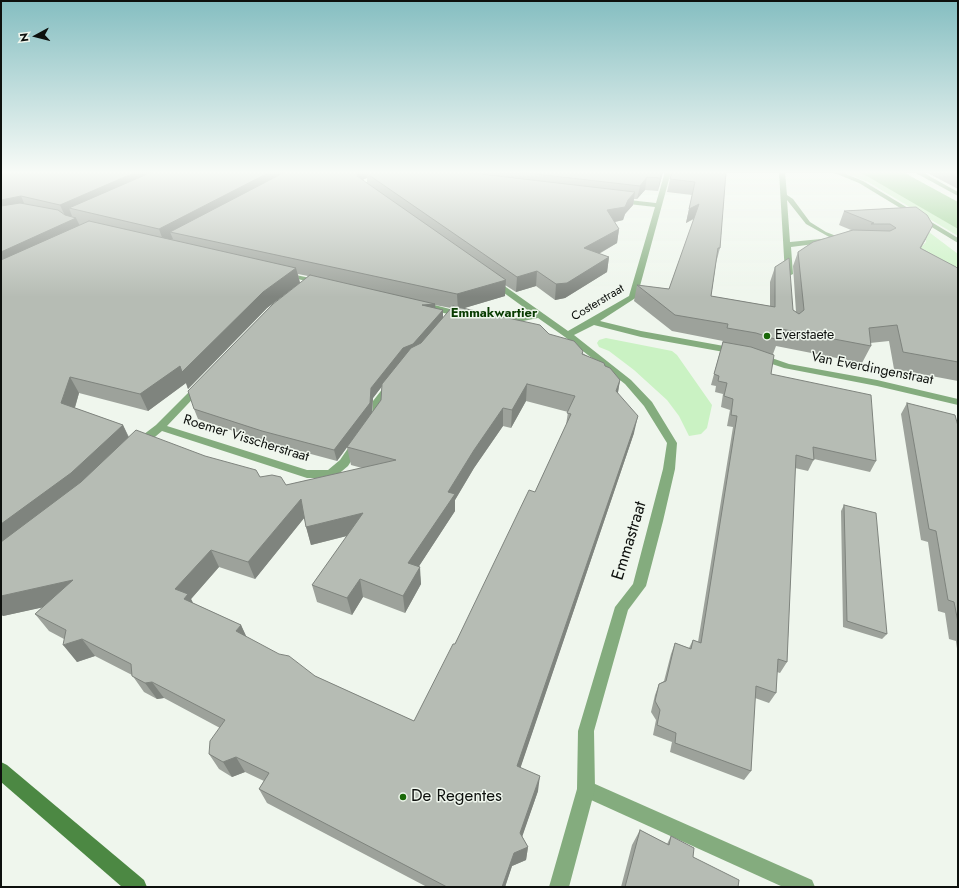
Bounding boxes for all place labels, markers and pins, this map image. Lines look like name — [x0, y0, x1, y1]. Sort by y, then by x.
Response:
place label: Everstaete — [775, 328, 834, 344]
marker: Everstaete — [762, 331, 772, 341]
place label: De Regentes — [411, 787, 502, 807]
marker: De Regentes — [398, 792, 408, 802]

